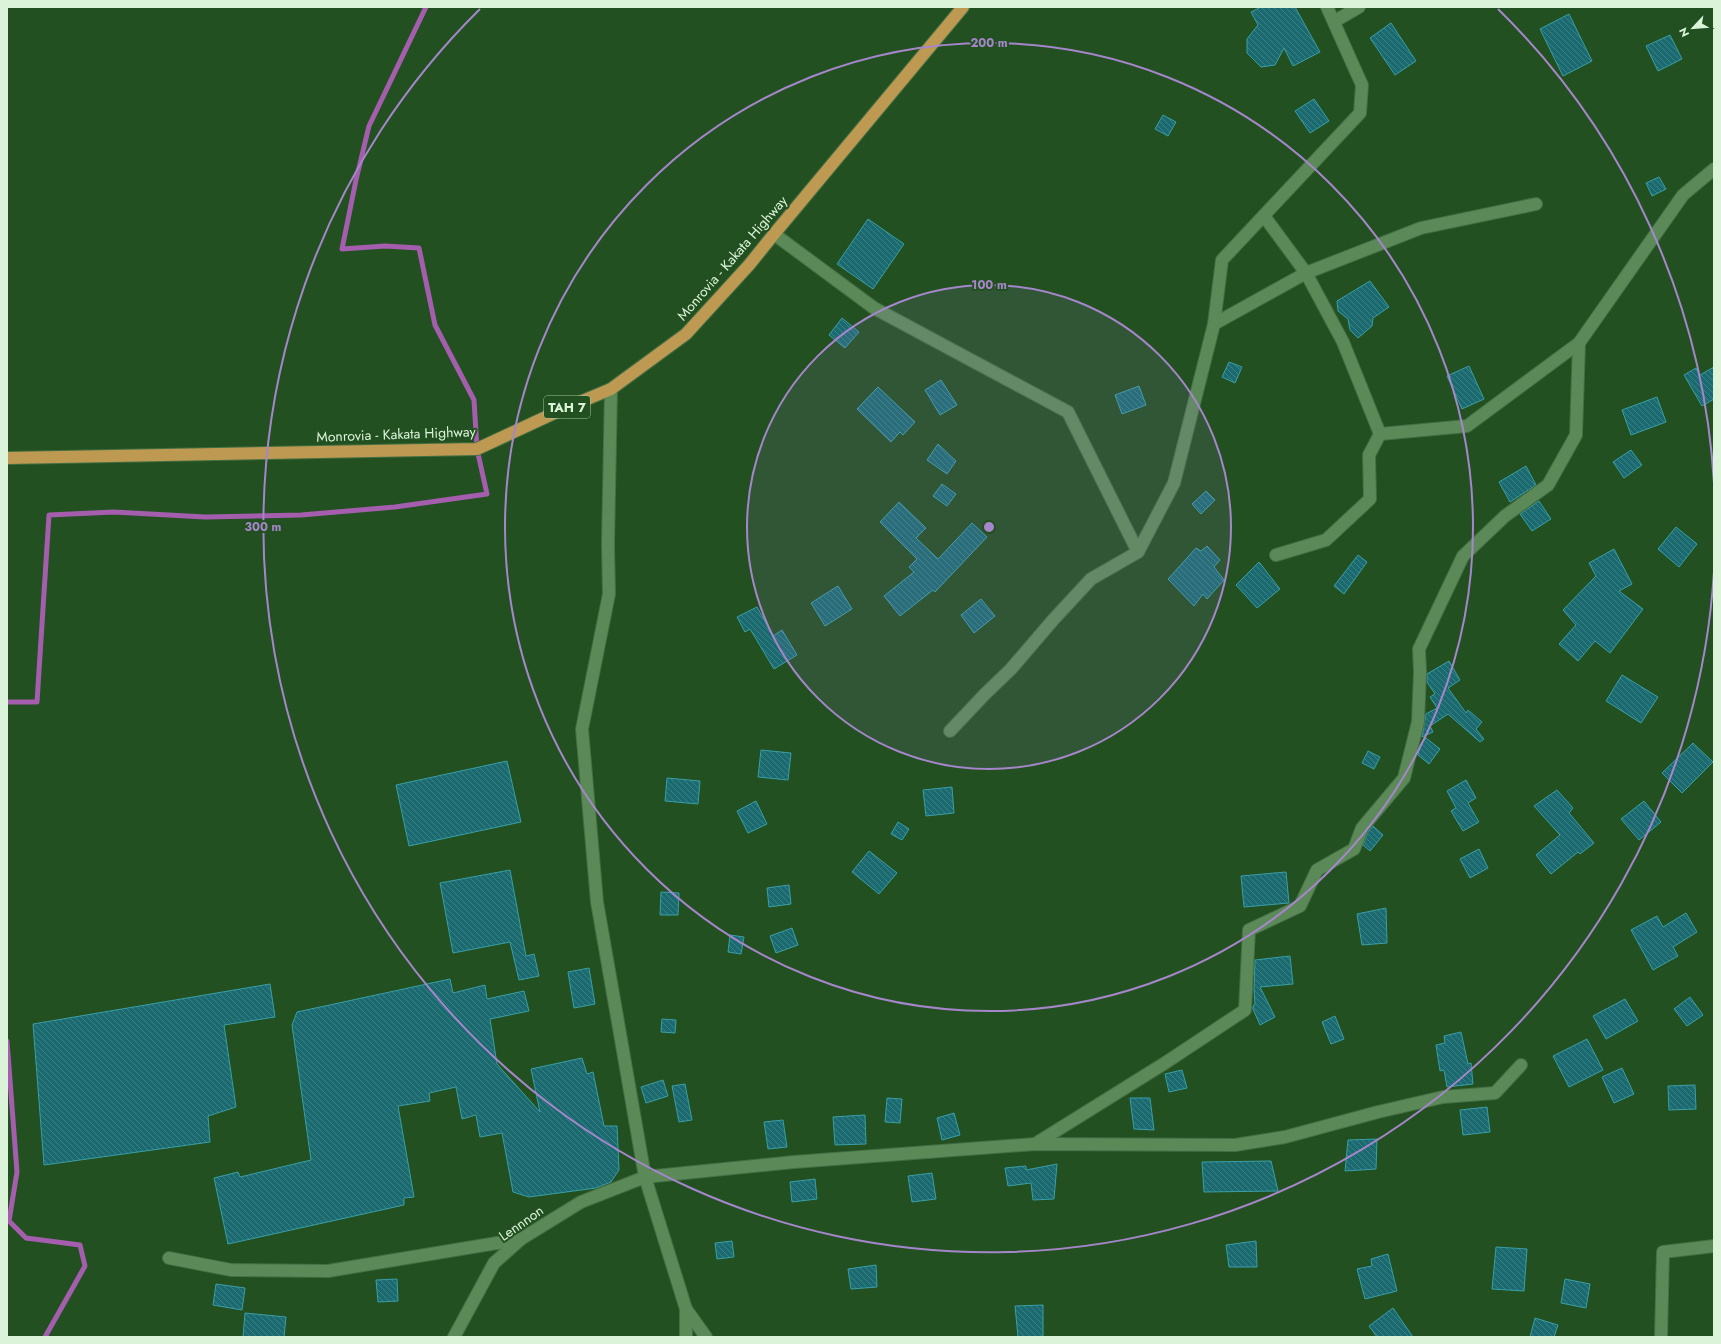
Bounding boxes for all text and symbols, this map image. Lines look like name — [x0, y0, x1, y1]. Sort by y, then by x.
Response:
north arrow — [1673, 8, 1713, 48]
text: N — [1675, 25, 1693, 40]
text: 200 m — [970, 34, 1008, 52]
street label: Monrovia - Kakata Highway — [672, 191, 792, 325]
text: 100 m — [971, 276, 1007, 294]
road number: TAH 7 — [544, 396, 590, 418]
street label: Monrovia - Kakata Highway — [316, 421, 477, 447]
text: 300 m — [245, 518, 282, 536]
centre of rings — [982, 520, 996, 534]
street label: Lennnon — [495, 1200, 547, 1246]

